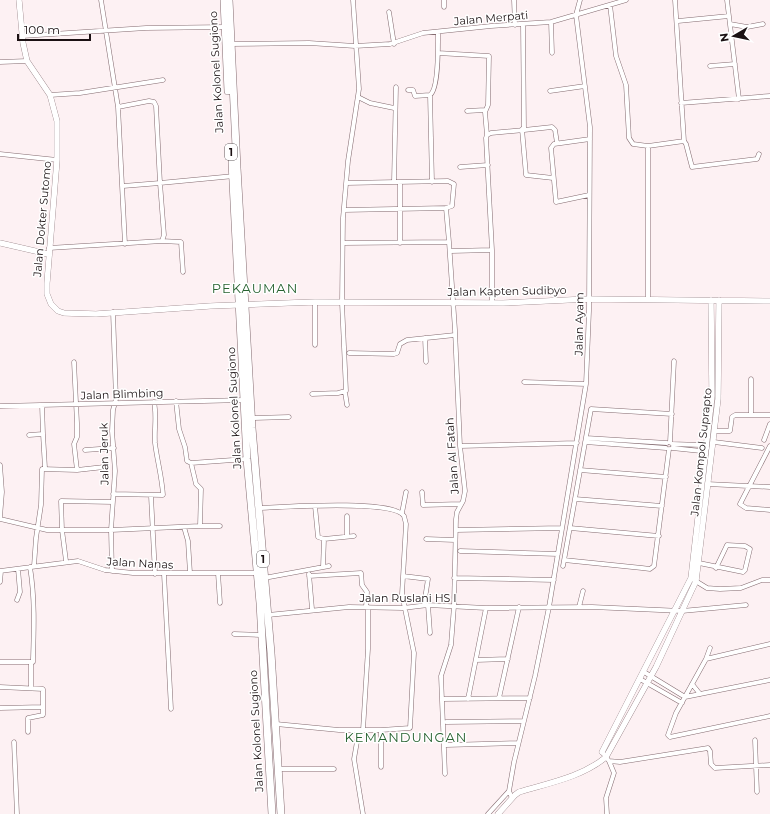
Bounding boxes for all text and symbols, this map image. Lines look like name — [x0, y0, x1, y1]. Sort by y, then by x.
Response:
street label: Jalan Merpati — [452, 8, 529, 28]
street label: Jalan Kolonel Sugiono — [206, 11, 226, 134]
scale bar — [18, 16, 90, 42]
north arrow — [714, 16, 754, 56]
text: 100 m — [24, 22, 60, 37]
text: N — [717, 32, 732, 43]
road number: 1 — [225, 144, 237, 160]
street label: Jalan Dokter Sutomo — [30, 160, 54, 279]
district label: PEKAUMAN — [212, 280, 298, 296]
street label: Jalan Kapten Sudibyo — [446, 283, 567, 299]
street label: Jalan Ayam — [571, 292, 587, 357]
street label: Jalan Kolonel Sugiono — [224, 347, 244, 470]
street label: Jalan Blimbing — [79, 386, 164, 402]
street label: Jalan Kompol Suprapto — [687, 387, 715, 518]
street label: Jalan Al Fatah — [442, 417, 462, 496]
street label: Jalan Jeruk — [96, 422, 112, 486]
road number: 1 — [257, 551, 269, 567]
street label: Jalan Nanas — [105, 554, 174, 572]
street label: Jalan Ruslani HS I — [358, 591, 457, 605]
street label: Jalan Kolonel Sugiono — [246, 670, 266, 793]
district label: KEMANDUNGAN — [345, 729, 467, 745]

